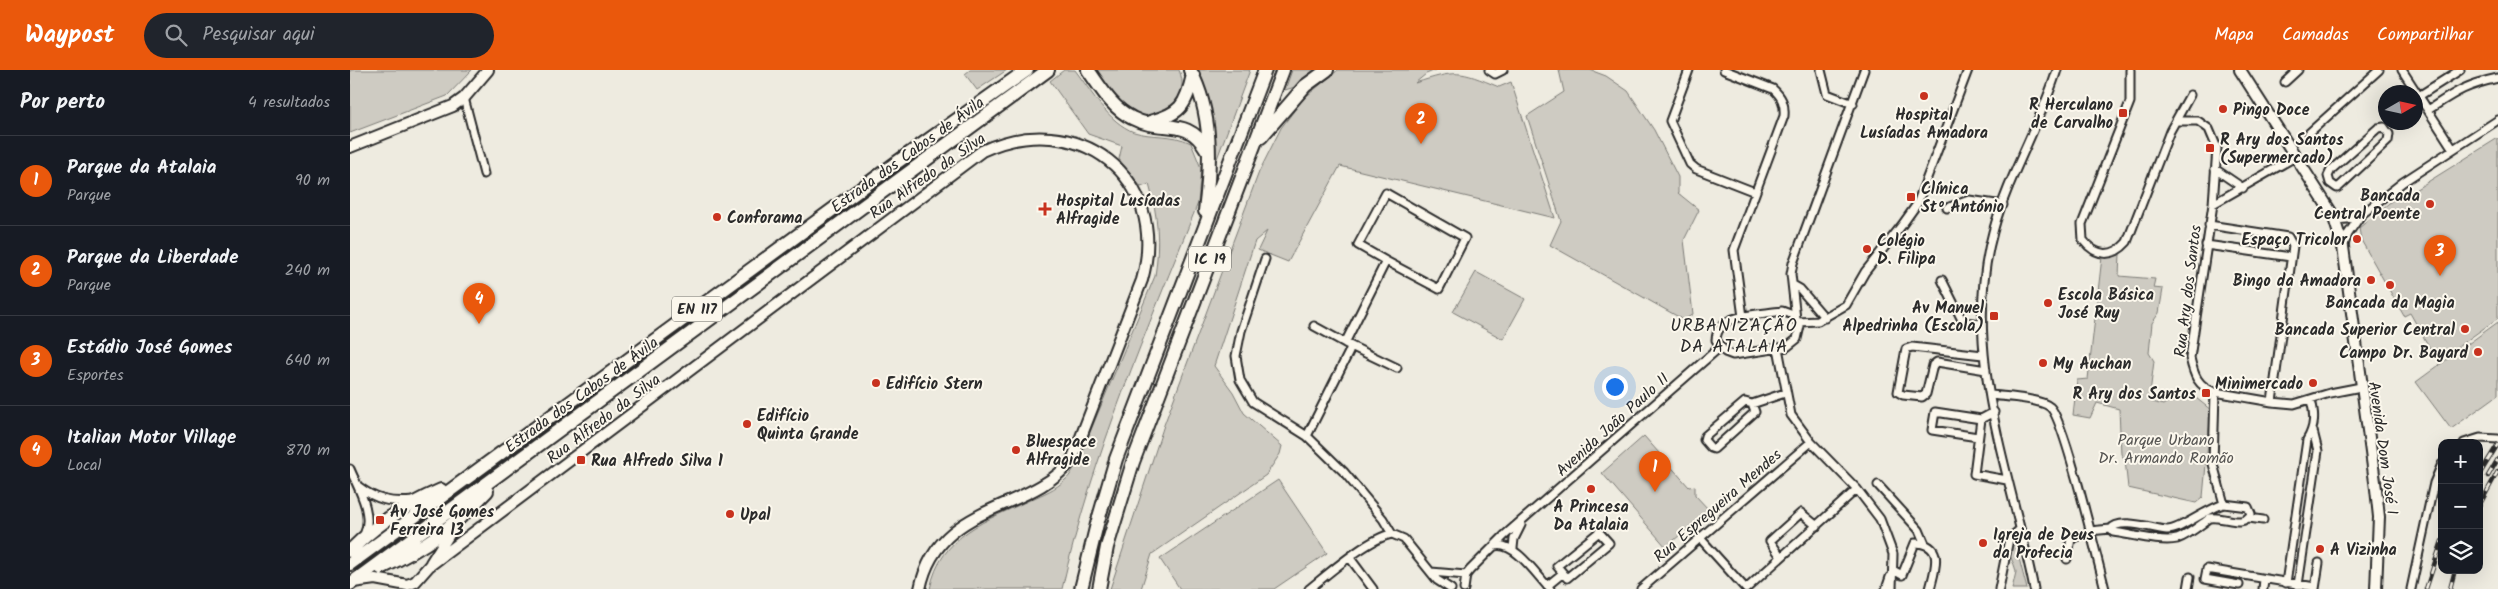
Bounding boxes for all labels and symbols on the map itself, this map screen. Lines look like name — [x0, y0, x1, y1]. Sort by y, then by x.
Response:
north arrow — [2378, 85, 2423, 130]
marker: Hospital Lusíadas Amadora — [1918, 90, 1930, 102]
street label: Estrada dos Cabos de Ávila — [826, 91, 990, 220]
place label: R Herculano de Carvalho — [2029, 93, 2113, 136]
place label: Pingo Doce — [2233, 98, 2310, 123]
pin: 2 — [1405, 103, 1437, 144]
place label: Hospital Lusíadas Amadora — [1860, 103, 1988, 146]
marker: Pingo Doce — [2217, 103, 2229, 115]
marker: R Herculano de Carvalho — [2117, 107, 2129, 119]
street label: Rua Alfredo da Silva — [865, 127, 991, 226]
place label: R Ary dos Santos (Supermercado) — [2220, 128, 2344, 171]
marker: R Ary dos Santos (Supermercado) — [2204, 142, 2216, 154]
place label: Clínica Stº António — [1921, 177, 2004, 220]
place label: Bancada Central Poente — [2314, 184, 2420, 227]
place label: Hospital Lusíadas Alfragide — [1056, 189, 1181, 232]
marker: Clínica Stº António — [1905, 191, 1917, 203]
marker: Bancada Central Poente — [2424, 198, 2436, 210]
marker: Hospital Lusíadas Alfragide — [1038, 202, 1052, 216]
place label: Conforama — [727, 206, 803, 231]
marker: Conforama — [711, 211, 723, 223]
street label: Rua Ary dos Santos — [2168, 223, 2209, 359]
place label: Espaço Tricolor — [2241, 228, 2348, 253]
place label: Colégio D. Filipa — [1877, 229, 1936, 272]
marker: Espaço Tricolor — [2351, 233, 2363, 245]
pin: 3 — [2424, 235, 2456, 276]
marker: Colégio D. Filipa — [1861, 243, 1873, 255]
road number: IC 19 — [1189, 246, 1231, 272]
place label: Bingo da Amadora — [2233, 269, 2361, 294]
marker: Bingo da Amadora — [2365, 274, 2377, 286]
marker: Bancada da Magia — [2384, 279, 2396, 291]
pin: 4 — [463, 283, 495, 324]
place label: Escola Básica José Ruy — [2058, 283, 2154, 326]
place label: Bancada da Magia — [2325, 291, 2455, 316]
road number: EN 117 — [672, 296, 722, 322]
place label: Av Manuel Alpedrinha (Escola) — [1843, 296, 1985, 339]
marker: Escola Básica José Ruy — [2042, 297, 2054, 309]
marker: Av Manuel Alpedrinha (Escola) — [1988, 310, 2000, 322]
district label: URBANIZAÇÃO DA ATALAIA — [1670, 312, 1798, 362]
place label: Bancada Superior Central — [2275, 318, 2456, 343]
marker: Bancada Superior Central — [2459, 323, 2471, 335]
street label: Estrada dos Cabos de Ávila — [500, 331, 664, 460]
place label: Campo Dr. Bayard — [2339, 341, 2468, 366]
marker: Campo Dr. Bayard — [2472, 346, 2484, 358]
place label: My Auchan — [2053, 352, 2131, 377]
marker: My Auchan — [2037, 357, 2049, 369]
street label: Avenida João Paulo II — [1551, 367, 1675, 483]
street label: Rua Alfredo da Silva — [542, 368, 666, 470]
place label: Edifício Stern — [886, 372, 983, 397]
place label: Minimercado — [2215, 372, 2303, 397]
your location — [1602, 374, 1628, 400]
marker: Edifício Stern — [870, 377, 882, 389]
marker: Minimercado — [2307, 377, 2319, 389]
street label: Avenida Dom José I — [2361, 380, 2404, 517]
place label: R Ary dos Santos — [2072, 382, 2197, 407]
marker: R Ary dos Santos — [2200, 387, 2212, 399]
place label: Edifício Quinta Grande — [757, 404, 859, 447]
marker: Edifício Quinta Grande — [741, 418, 753, 430]
park label: Parque Urbano Dr. Armando Romão — [2098, 428, 2234, 471]
place label: Bluespace Alfragide — [1026, 430, 1096, 473]
street label: Rua Espregueira Mendes — [1648, 443, 1788, 569]
marker: Bluespace Alfragide — [1010, 444, 1022, 456]
place label: Rua Alfredo Silva 1 — [591, 449, 723, 474]
pin: 1 — [1639, 451, 1671, 492]
marker: Rua Alfredo Silva 1 — [575, 454, 587, 466]
marker: A Princesa Da Atalaia — [1585, 483, 1597, 495]
place label: A Princesa Da Atalaia — [1553, 495, 1629, 538]
place label: Av José Gomes Ferreira 13 — [390, 500, 495, 543]
place label: Upal — [740, 503, 771, 528]
marker: Upal — [724, 508, 736, 520]
marker: Av José Gomes Ferreira 13 — [374, 514, 386, 526]
place label: Igreja de Deus da Profecia — [1993, 523, 2095, 566]
marker: Igreja de Deus da Profecia — [1977, 537, 1989, 549]
place label: A Vizinha — [2330, 538, 2397, 563]
marker: A Vizinha — [2314, 543, 2326, 555]

